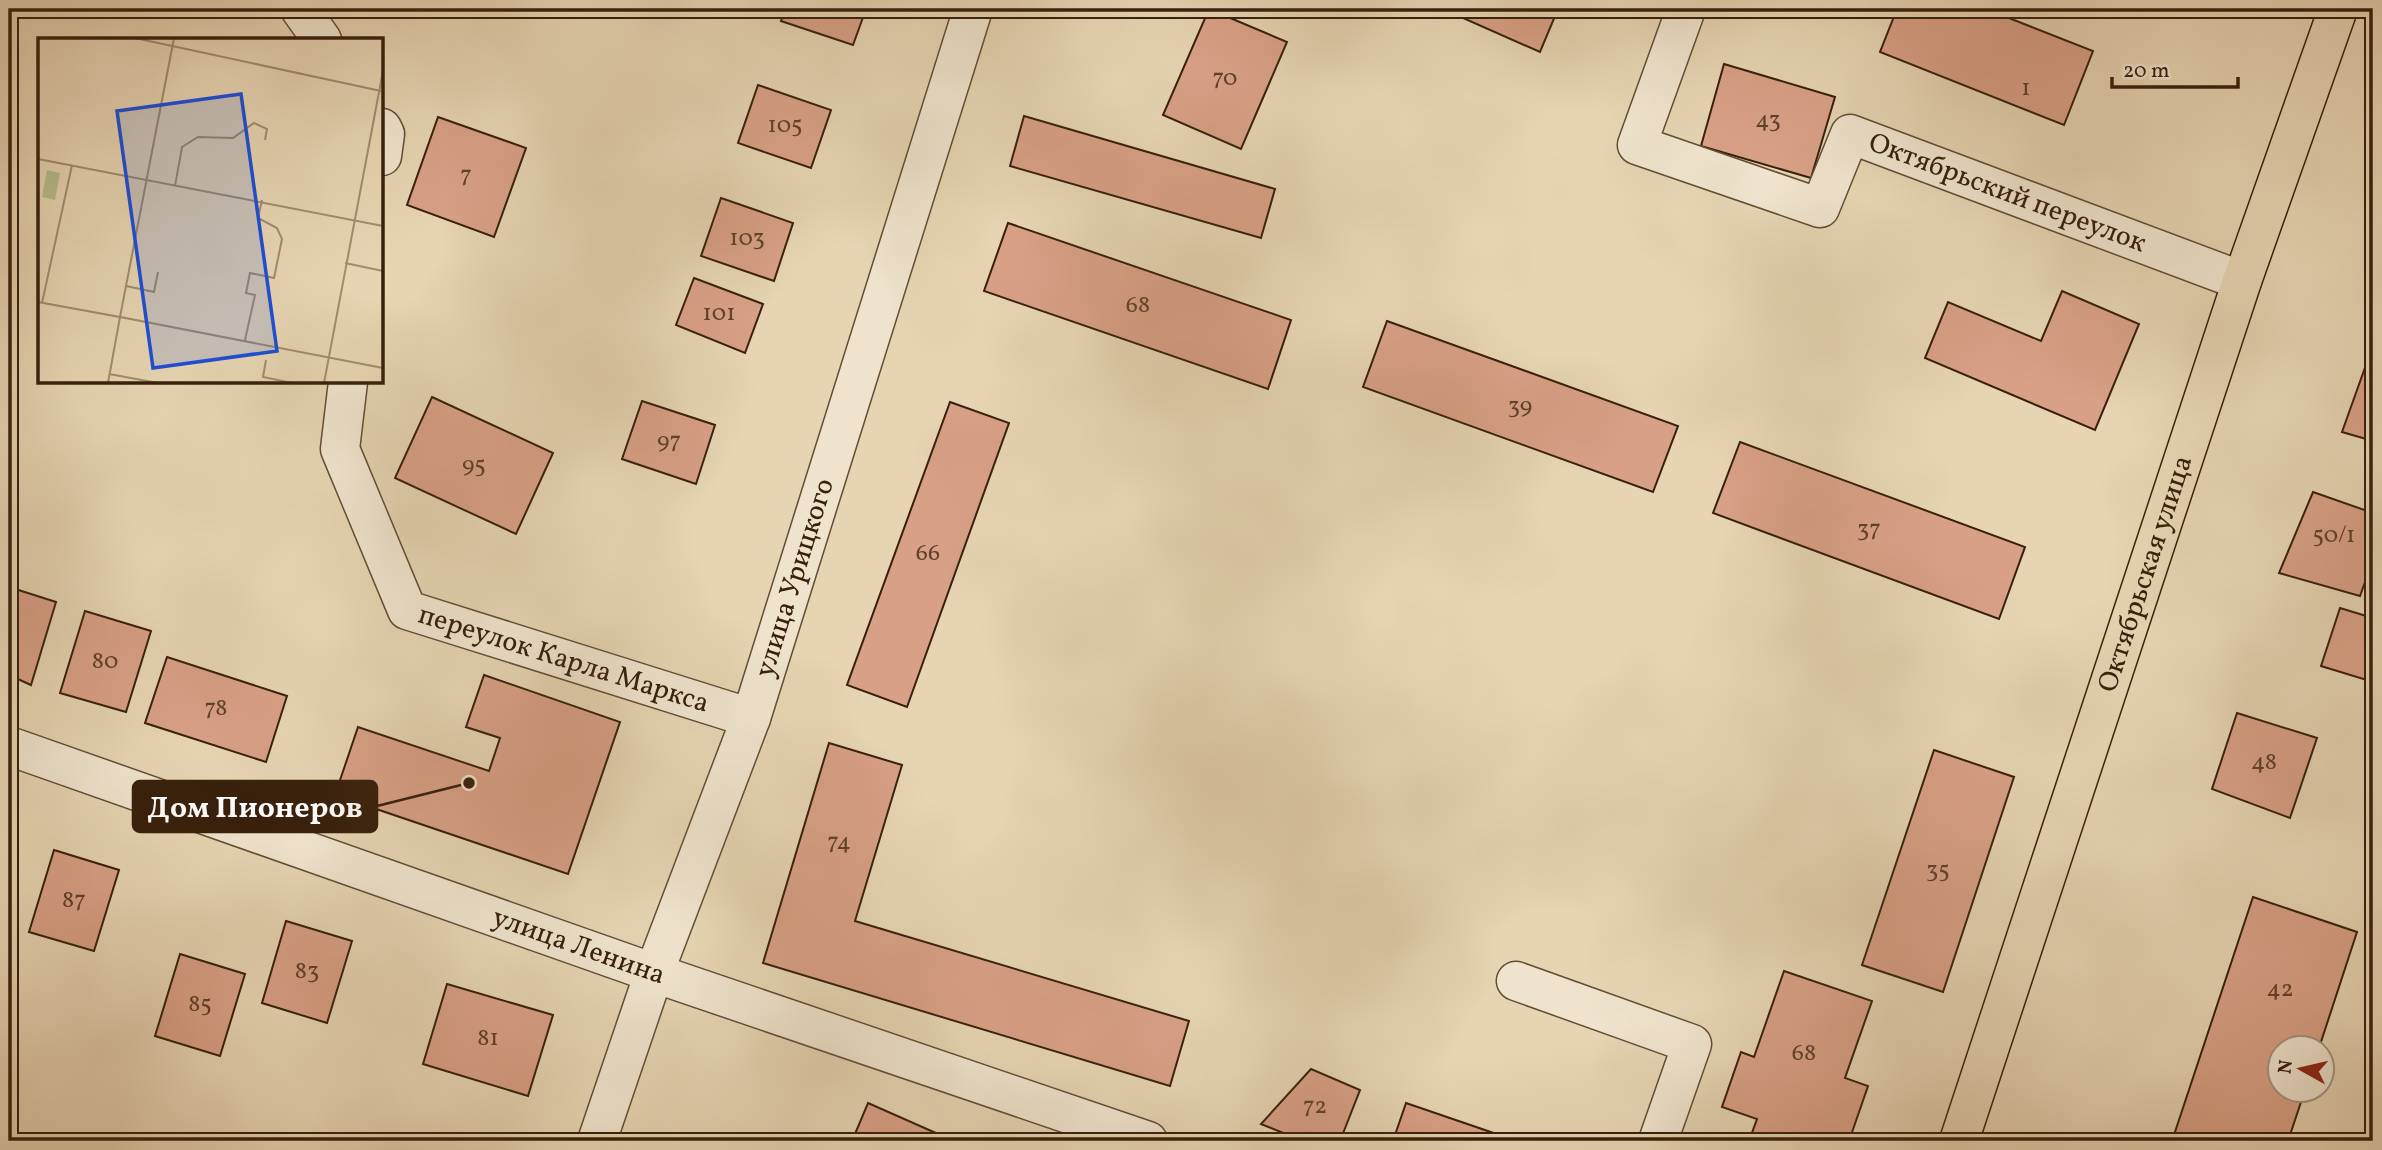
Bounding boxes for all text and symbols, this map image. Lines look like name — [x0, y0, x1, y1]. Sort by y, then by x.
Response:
inset map — [38, 38, 383, 383]
scale bar — [2112, 46, 2238, 90]
text: 20 m — [2123, 57, 2169, 86]
house number: 70 — [1212, 62, 1238, 96]
house number: 1 — [2021, 72, 2031, 106]
house number: 43 — [1755, 104, 1781, 138]
house number: 105 — [767, 109, 803, 143]
street label: Октябрьский переулок — [1863, 123, 2152, 263]
house number: 7 — [460, 159, 472, 193]
house number: 103 — [729, 222, 765, 256]
house number: 68 — [1126, 289, 1150, 323]
house number: 101 — [702, 297, 736, 331]
house number: 39 — [1508, 390, 1532, 424]
house number: 97 — [657, 425, 681, 459]
house number: 95 — [462, 449, 486, 483]
street label: Октябрьская улица — [2088, 450, 2203, 697]
street label: улица Урицкого — [745, 474, 844, 682]
house number: 37 — [1857, 513, 1881, 547]
house number: 50/1 — [2313, 519, 2355, 553]
house number: 66 — [916, 537, 940, 571]
street label: переулок Карла Маркса — [413, 595, 714, 723]
house number: 80 — [92, 645, 118, 679]
house number: 78 — [204, 692, 228, 726]
house number: 48 — [2251, 746, 2277, 780]
callout: Дом Пионеров — [133, 781, 377, 832]
text: Дом Пионеров — [147, 788, 363, 830]
house number: 74 — [827, 826, 851, 860]
house number: 35 — [1926, 854, 1950, 888]
house number: 87 — [62, 884, 86, 918]
street label: улица Ленина — [487, 898, 670, 995]
house number: 83 — [295, 955, 319, 989]
house number: 42 — [2266, 973, 2294, 1007]
house number: 85 — [188, 988, 212, 1022]
house number: 81 — [477, 1022, 499, 1056]
north arrow — [2266, 1034, 2336, 1104]
house number: 68 — [1792, 1037, 1816, 1071]
text: N — [2272, 1058, 2300, 1076]
house number: 72 — [1303, 1090, 1327, 1124]

